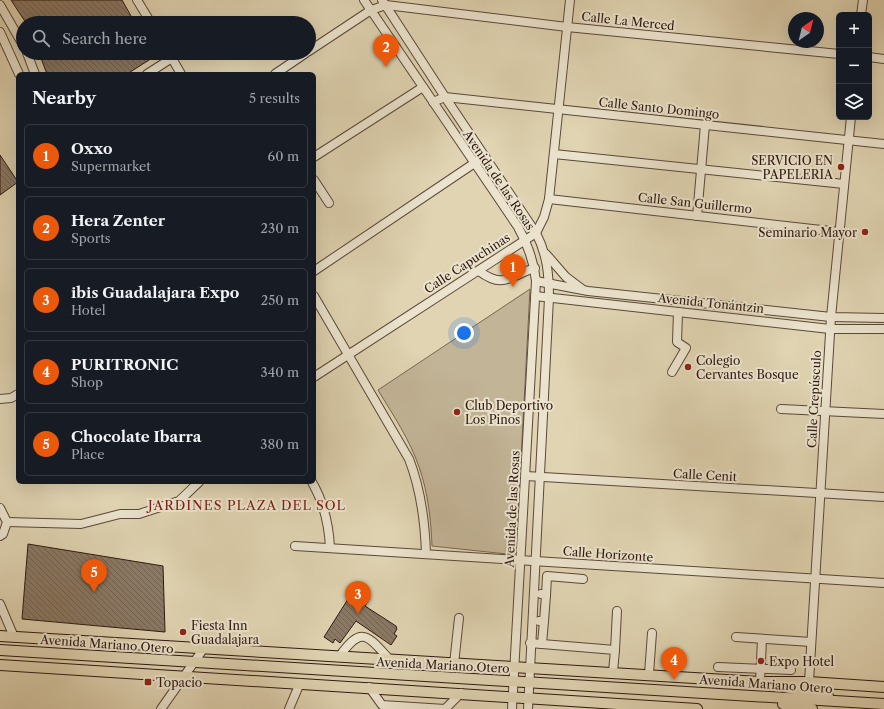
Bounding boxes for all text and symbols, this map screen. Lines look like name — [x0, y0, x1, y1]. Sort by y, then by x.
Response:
street label: Calle La Merced — [581, 9, 676, 33]
north arrow — [788, 12, 824, 48]
map controls — [836, 12, 872, 120]
button: + — [836, 12, 872, 48]
search box — [16, 16, 316, 60]
icon: search — [30, 27, 52, 49]
text: Search here — [62, 29, 147, 48]
pin: 2 — [373, 34, 399, 67]
button: − — [836, 48, 872, 84]
button: layers — [836, 84, 872, 120]
text: Nearby — [32, 88, 96, 108]
text: 5 results — [249, 90, 300, 106]
street label: Calle Santo Domingo — [598, 94, 720, 122]
street label: Avenida de las Rosas — [459, 126, 538, 233]
text: Oxxo — [71, 139, 112, 158]
text: 1 — [43, 148, 49, 164]
text: 60 m — [268, 148, 299, 164]
place label: SERVICIO EN PAPELERIA — [751, 153, 834, 182]
text: Supermarket — [71, 158, 151, 174]
marker: SERVICIO EN PAPELERIA — [836, 162, 846, 172]
street label: Calle San Guillermo — [637, 190, 753, 216]
text: Hera Zenter — [71, 211, 165, 230]
text: 2 — [42, 220, 50, 236]
text: 230 m — [261, 220, 299, 236]
place label: Seminario Mayor — [758, 225, 857, 240]
marker: Seminario Mayor — [860, 227, 870, 237]
text: Sports — [71, 230, 110, 246]
street label: Calle Capuchinas — [421, 230, 513, 296]
pin: 1 — [500, 254, 526, 287]
text: ibis Guadalajara Expo — [71, 283, 239, 302]
street label: Avenida Tonántzin — [656, 290, 765, 316]
text: 3 — [42, 292, 50, 308]
text: 250 m — [261, 292, 299, 308]
text: Hotel — [71, 302, 106, 318]
your location — [454, 323, 474, 343]
street label: Calle Crepúsculo — [804, 350, 824, 448]
place label: Colegio Cervantes Bosque — [696, 353, 799, 382]
text: PURITRONIC — [71, 355, 178, 374]
marker: Colegio Cervantes Bosque — [683, 362, 693, 372]
text: 4 — [42, 364, 50, 380]
text: 340 m — [261, 364, 299, 380]
text: Shop — [71, 374, 103, 390]
place label: Club Deportivo Los Pinos — [465, 398, 553, 427]
marker: Club Deportivo Los Pinos — [452, 407, 462, 417]
text: Chocolate Ibarra — [71, 427, 201, 446]
text: 5 — [42, 436, 50, 452]
text: 380 m — [260, 436, 299, 452]
text: Place — [71, 446, 104, 462]
street label: Avenida de las Rosas — [501, 450, 523, 569]
street label: Calle Cenit — [673, 466, 738, 484]
district label: JARDINES PLAZA DEL SOL — [146, 497, 346, 513]
street label: Calle Horizonte — [562, 543, 654, 565]
pin: 5 — [81, 559, 107, 592]
pin: 3 — [345, 581, 371, 614]
place label: Fiesta Inn Guadalajara — [191, 618, 260, 647]
marker: Fiesta Inn Guadalajara — [178, 627, 188, 637]
street label: Avenida Mariano Otero — [39, 632, 174, 656]
pin: 4 — [661, 647, 687, 680]
street label: Avenida Mariano Otero — [375, 654, 510, 676]
place label: Expo Hotel — [769, 654, 835, 669]
marker: Expo Hotel — [756, 656, 766, 666]
street label: Avenida Mariano Otero — [698, 672, 833, 696]
place label: Topacio — [156, 675, 202, 690]
marker: Topacio — [143, 677, 153, 687]

